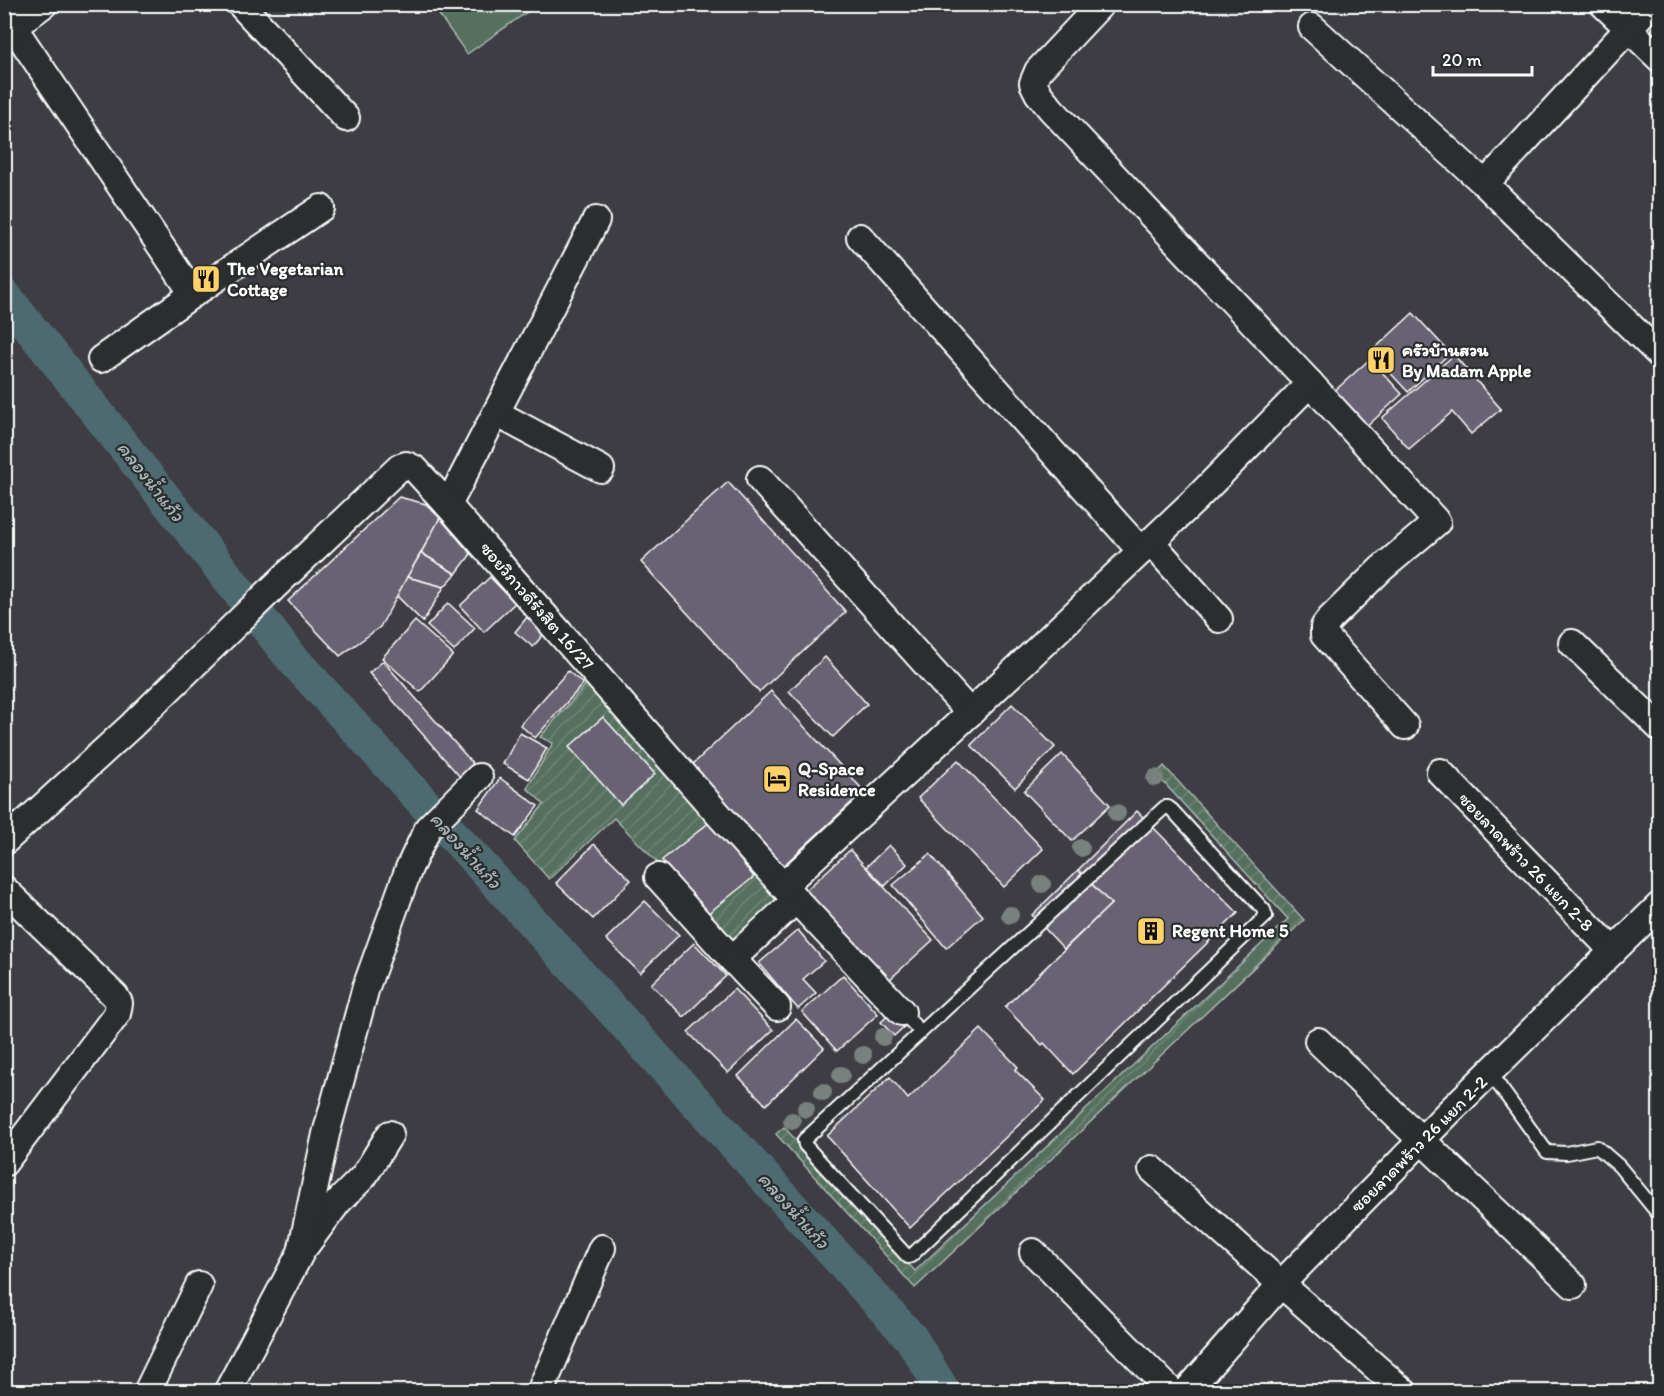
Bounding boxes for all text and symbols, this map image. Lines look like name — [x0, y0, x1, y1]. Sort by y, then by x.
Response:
scale bar — [1433, 39, 1532, 77]
text: 20 m — [1442, 49, 1482, 71]
place label: The Vegetarian Cottage — [226, 258, 344, 301]
restaurant icon: The Vegetarian Cottage — [190, 263, 222, 295]
place label: ครัวบ้านสวน By Madam Apple — [1402, 339, 1532, 382]
restaurant icon: ครัวบ้านสวน By Madam Apple — [1365, 344, 1397, 376]
water label: คลองน้ำแก้ว — [112, 436, 191, 527]
street label: ซอยวิภาวดีรังสิต 16/27 — [475, 537, 599, 675]
place label: Q-Space Residence — [798, 758, 876, 801]
hotel icon: Q-Space Residence — [761, 763, 793, 795]
street label: ซอยลาดพร้าว 26 แยก 2-8 — [1454, 788, 1598, 936]
water label: คลองน้ำแก้ว — [425, 806, 508, 895]
building icon: Regent Home 5 — [1135, 915, 1167, 947]
place label: Regent Home 5 — [1172, 920, 1289, 942]
street label: ซอยลาดพร้าว 26 แยก 2-2 — [1346, 1071, 1492, 1217]
water label: คลองน้ำแก้ว — [753, 1166, 836, 1255]

